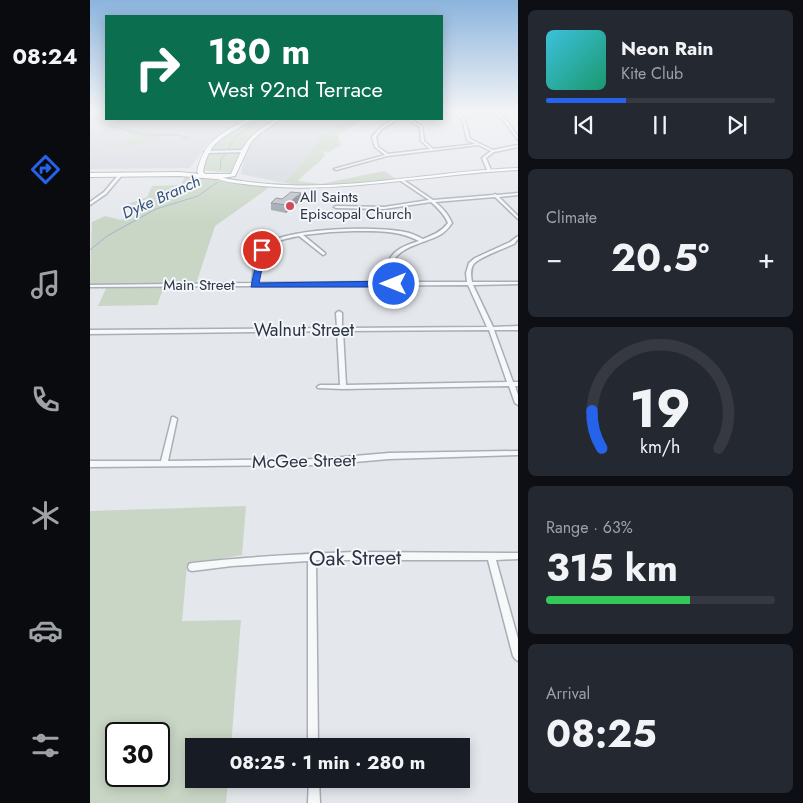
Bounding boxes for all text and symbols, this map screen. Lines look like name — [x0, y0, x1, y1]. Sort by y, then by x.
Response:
text: 180 m — [208, 27, 310, 77]
icon: right — [125, 35, 190, 100]
text: Neon Rain — [621, 35, 714, 62]
text: 08:24 — [12, 40, 78, 72]
text: Kite Club — [621, 62, 683, 85]
text: West 92nd Terrace — [208, 73, 383, 105]
icon: previous — [570, 111, 598, 139]
icon: pause — [646, 111, 674, 139]
icon: next — [723, 111, 751, 139]
icon: directions — [28, 152, 63, 187]
water label: Dyke Branch — [118, 169, 204, 225]
place label: All Saints Episcopal Church — [300, 186, 412, 225]
marker: All Saints Episcopal Church — [284, 200, 296, 212]
text: Climate — [546, 206, 597, 229]
pin — [241, 229, 283, 271]
text: 20.5° — [611, 230, 709, 285]
icon: arrive — [248, 236, 276, 264]
text: − — [546, 238, 563, 279]
text: + — [758, 238, 775, 279]
position arrow — [367, 257, 419, 309]
icon: music — [28, 267, 63, 302]
street label: Main Street — [163, 274, 235, 296]
street label: Walnut Street — [254, 317, 355, 343]
text: 19 — [630, 371, 691, 447]
icon: phone — [28, 382, 63, 417]
text: km/h — [640, 434, 681, 460]
street label: McGee Street — [252, 447, 357, 475]
icon: climate — [28, 498, 63, 533]
text: Range · 63% — [546, 516, 633, 539]
text: 315 km — [546, 540, 678, 595]
street label: Oak Street — [309, 542, 401, 574]
icon: car — [28, 613, 63, 648]
text: Arrival — [546, 682, 590, 705]
text: 08:25 — [546, 706, 657, 761]
speed limit sign: 30 — [105, 722, 170, 787]
icon: filters — [28, 728, 63, 763]
text: 08:25 · 1 min · 280 m — [230, 749, 425, 776]

